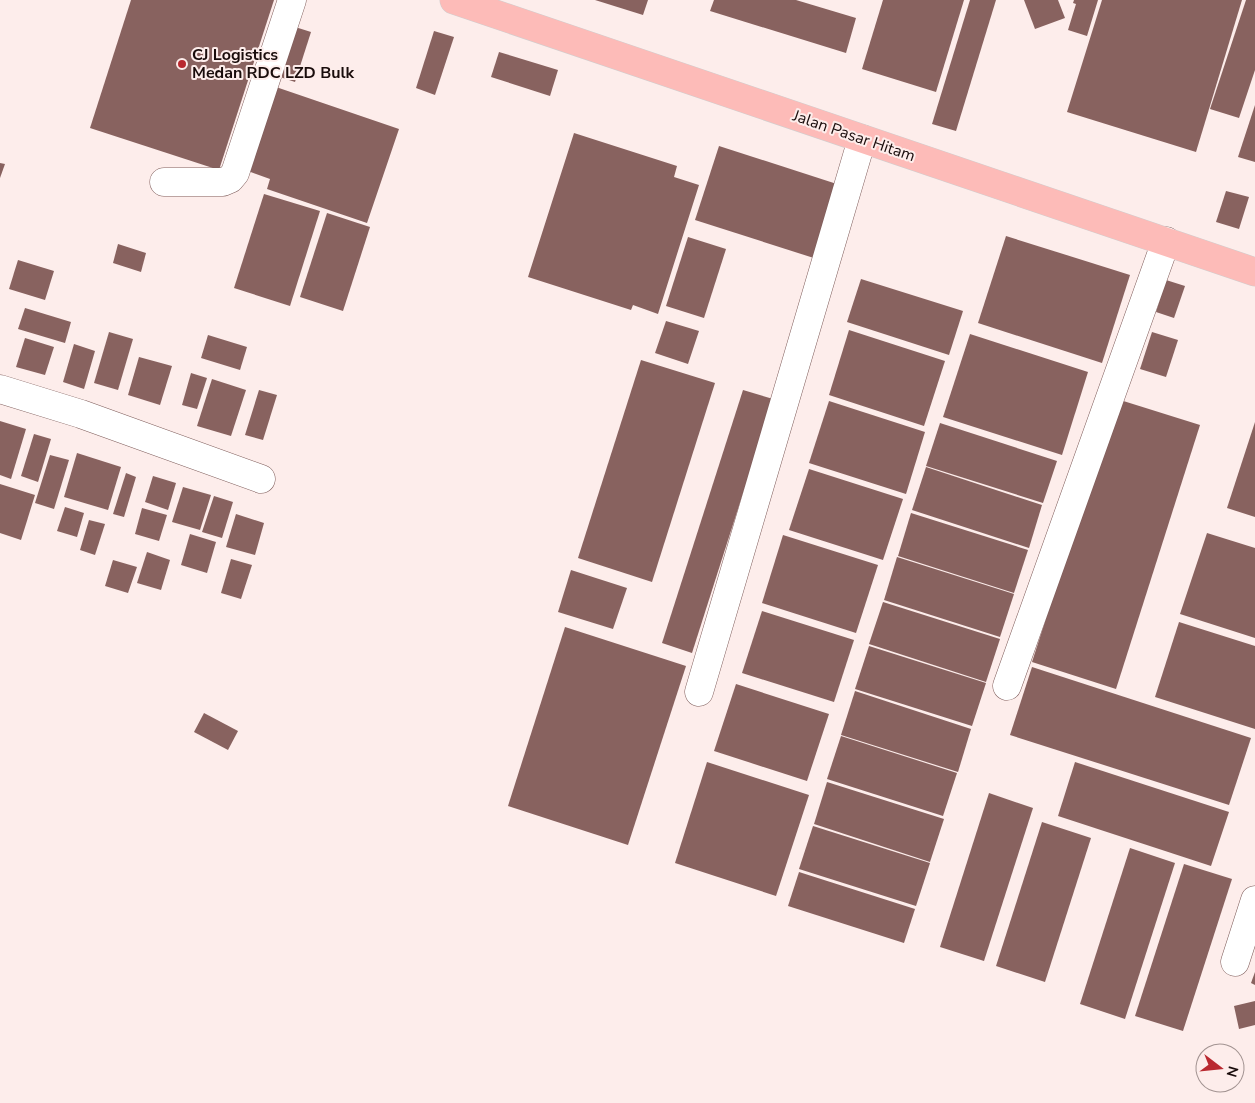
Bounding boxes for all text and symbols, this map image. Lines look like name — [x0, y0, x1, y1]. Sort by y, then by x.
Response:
place label: CJ Logistics Medan RDC LZD Bulk — [192, 44, 355, 84]
marker: CJ Logistics Medan RDC LZD Bulk — [176, 58, 188, 70]
street label: Jalan Pasar Hitam — [789, 104, 918, 167]
north arrow — [1195, 1043, 1245, 1093]
text: N — [1221, 1064, 1243, 1079]

